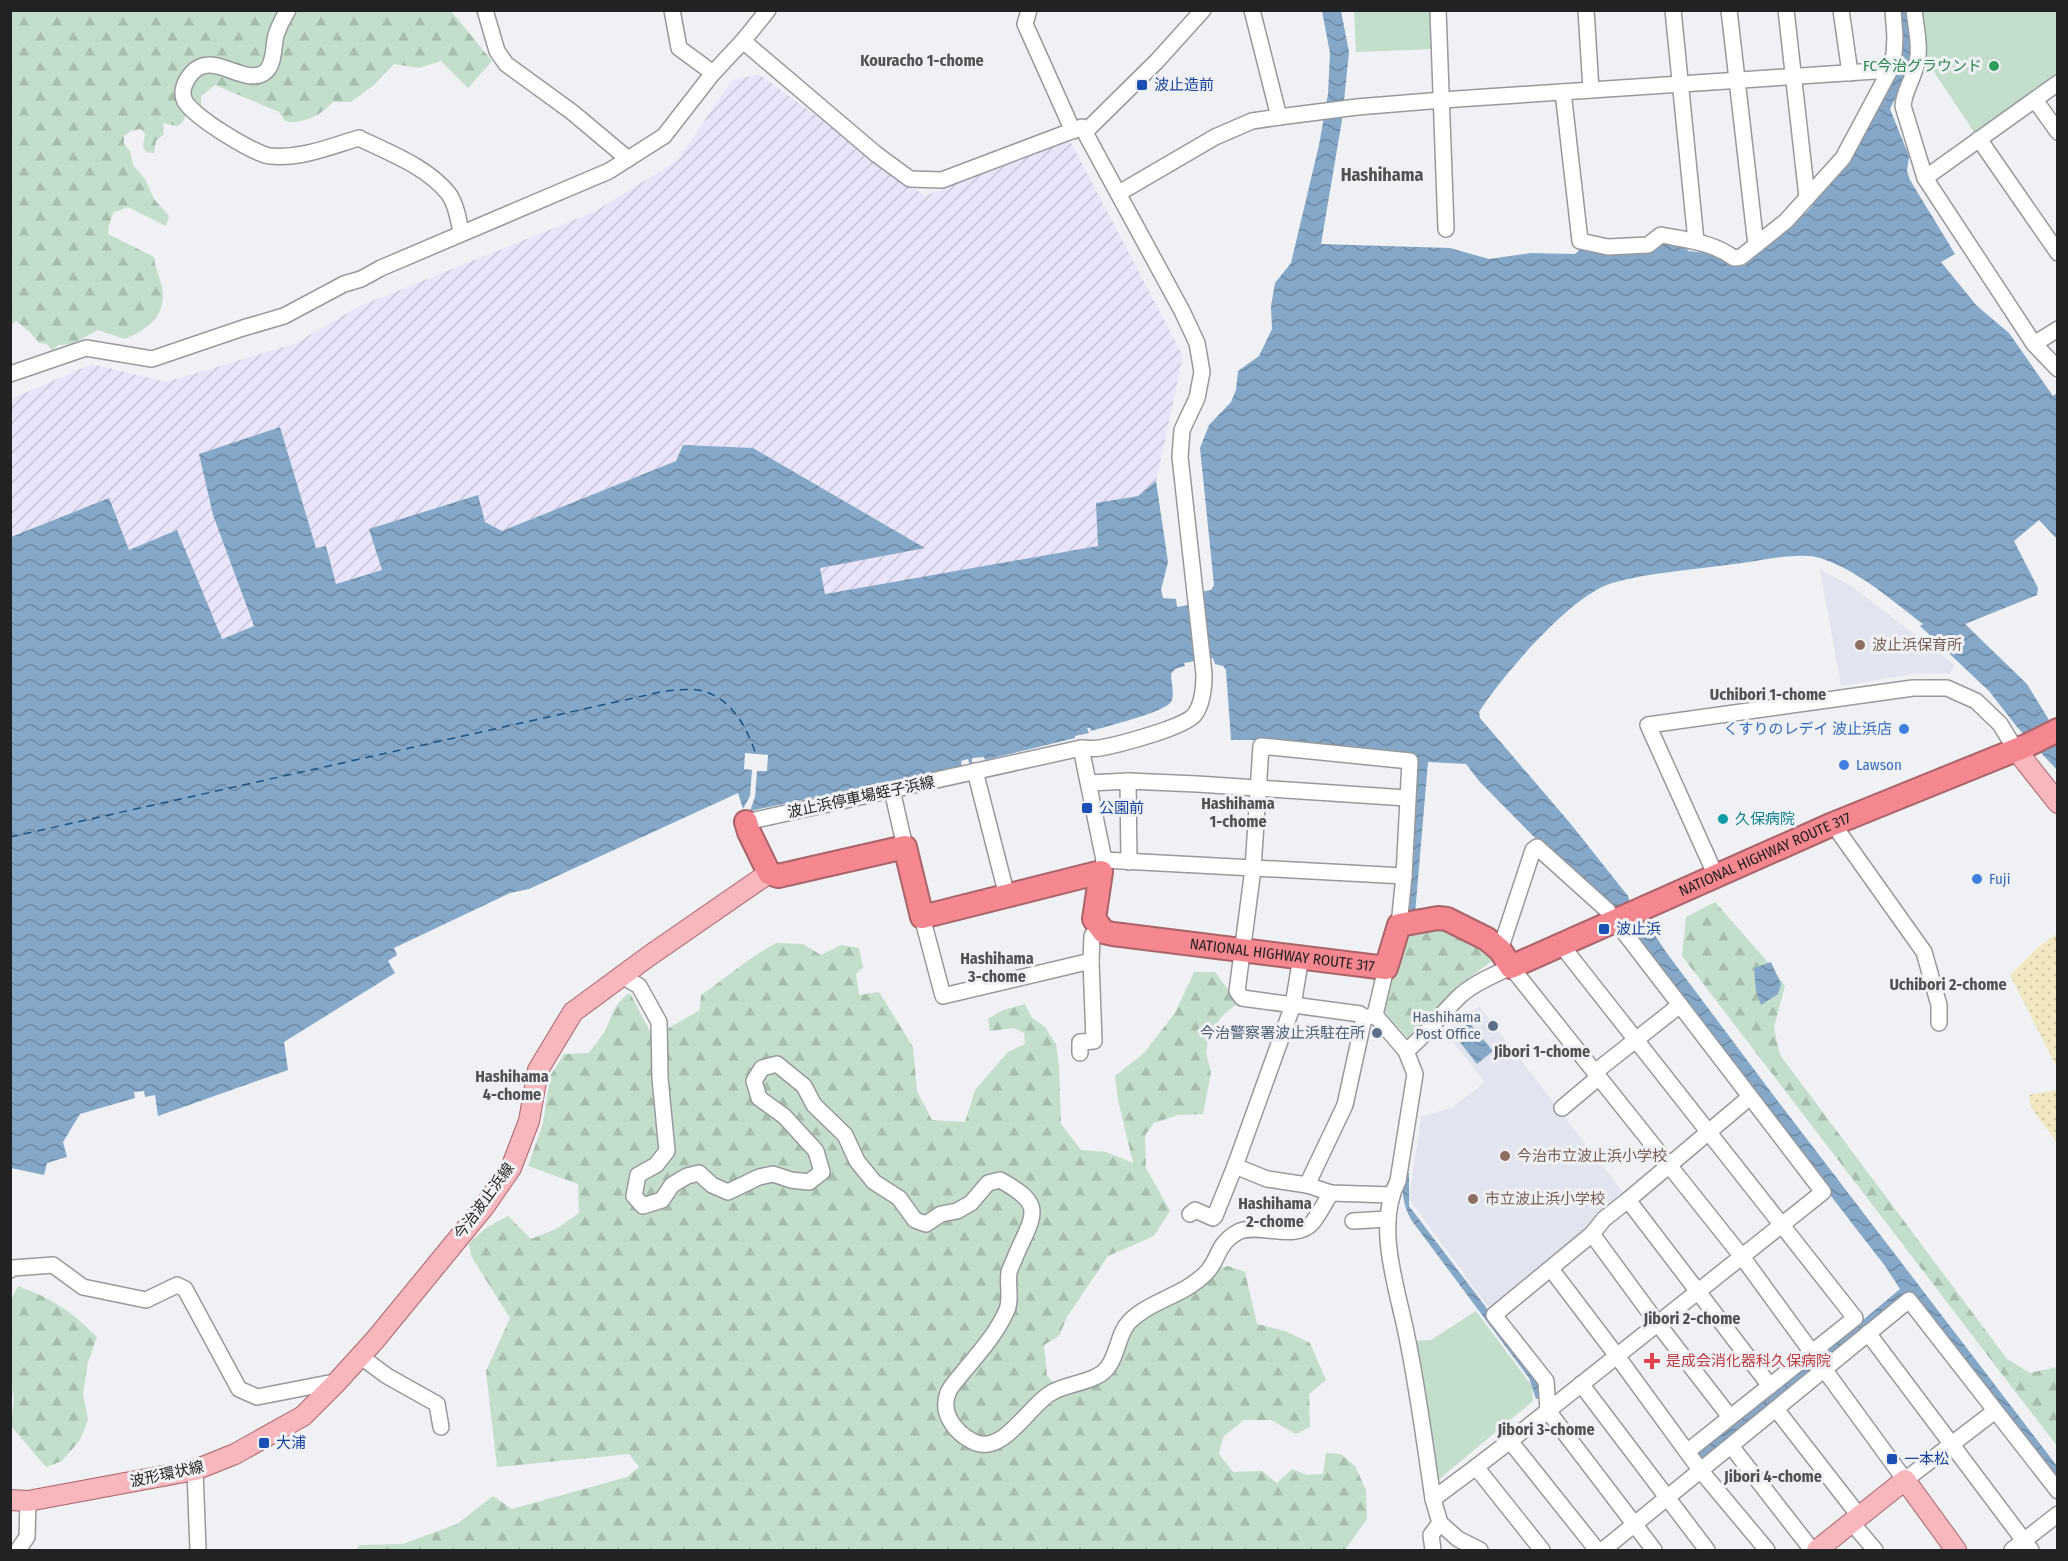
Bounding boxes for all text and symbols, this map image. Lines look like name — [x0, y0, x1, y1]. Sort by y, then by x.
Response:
district label: Kouracho 1-chome — [860, 51, 984, 70]
place label: FC今治グラウンド — [1863, 57, 1982, 75]
marker: FC今治グラウンド — [1987, 59, 2001, 73]
place label: 波止造前 — [1154, 76, 1214, 94]
marker: 波止造前 — [1135, 78, 1149, 92]
district label: Hashihama — [1341, 164, 1423, 186]
place label: 波止浜保育所 — [1872, 636, 1962, 654]
marker: 波止浜保育所 — [1853, 638, 1867, 652]
district label: Uchibori 1-chome — [1710, 685, 1826, 704]
place label: くすりのレデイ 波止浜店 — [1723, 720, 1892, 738]
marker: くすりのレデイ 波止浜店 — [1897, 722, 1911, 736]
place label: Lawson — [1856, 756, 1902, 774]
marker: Lawson — [1837, 758, 1851, 772]
street label: 波止浜停車場蛭子浜線 — [786, 773, 936, 821]
district label: Hashihama 1-chome — [1201, 794, 1275, 831]
place label: 公園前 — [1099, 799, 1144, 817]
marker: 公園前 — [1080, 801, 1094, 815]
street label: NATIONAL HIGHWAY ROUTE 317 — [1676, 809, 1853, 900]
place label: 久保病院 — [1735, 810, 1795, 828]
marker: 久保病院 — [1716, 812, 1730, 826]
place label: Fuji — [1989, 870, 2010, 888]
marker: Fuji — [1970, 872, 1984, 886]
place label: 波止浜 — [1616, 920, 1661, 938]
marker: 波止浜 — [1597, 922, 1611, 936]
street label: NATIONAL HIGHWAY ROUTE 317 — [1189, 935, 1376, 975]
district label: Hashihama 3-chome — [960, 949, 1034, 986]
district label: Uchibori 2-chome — [1889, 975, 2007, 994]
place label: Hashihama Post Office — [1412, 1008, 1481, 1043]
marker: Hashihama Post Office — [1486, 1019, 1500, 1033]
place label: 今治警察署波止浜駐在所 — [1200, 1024, 1365, 1042]
marker: 今治警察署波止浜駐在所 — [1370, 1026, 1384, 1040]
district label: Jibori 1-chome — [1493, 1042, 1590, 1061]
district label: Hashihama 4-chome — [475, 1067, 549, 1104]
place label: 今治市立波止浜小学校 — [1517, 1147, 1667, 1165]
marker: 今治市立波止浜小学校 — [1498, 1149, 1512, 1163]
street label: 今治波止浜線 — [450, 1159, 518, 1243]
place label: 市立波止浜小学校 — [1485, 1190, 1605, 1208]
marker: 市立波止浜小学校 — [1466, 1192, 1480, 1206]
district label: Hashihama 2-chome — [1238, 1194, 1312, 1231]
district label: Jibori 2-chome — [1643, 1309, 1740, 1328]
marker: 是成会消化器科久保病院 — [1643, 1352, 1661, 1370]
place label: 是成会消化器科久保病院 — [1666, 1352, 1831, 1370]
district label: Jibori 3-chome — [1496, 1420, 1595, 1439]
place label: 大浦 — [276, 1434, 306, 1452]
marker: 大浦 — [257, 1436, 271, 1450]
place label: 一本松 — [1904, 1450, 1949, 1468]
marker: 一本松 — [1885, 1452, 1899, 1466]
street label: 波形環状線 — [128, 1457, 206, 1491]
district label: Jibori 4-chome — [1723, 1467, 1822, 1486]

